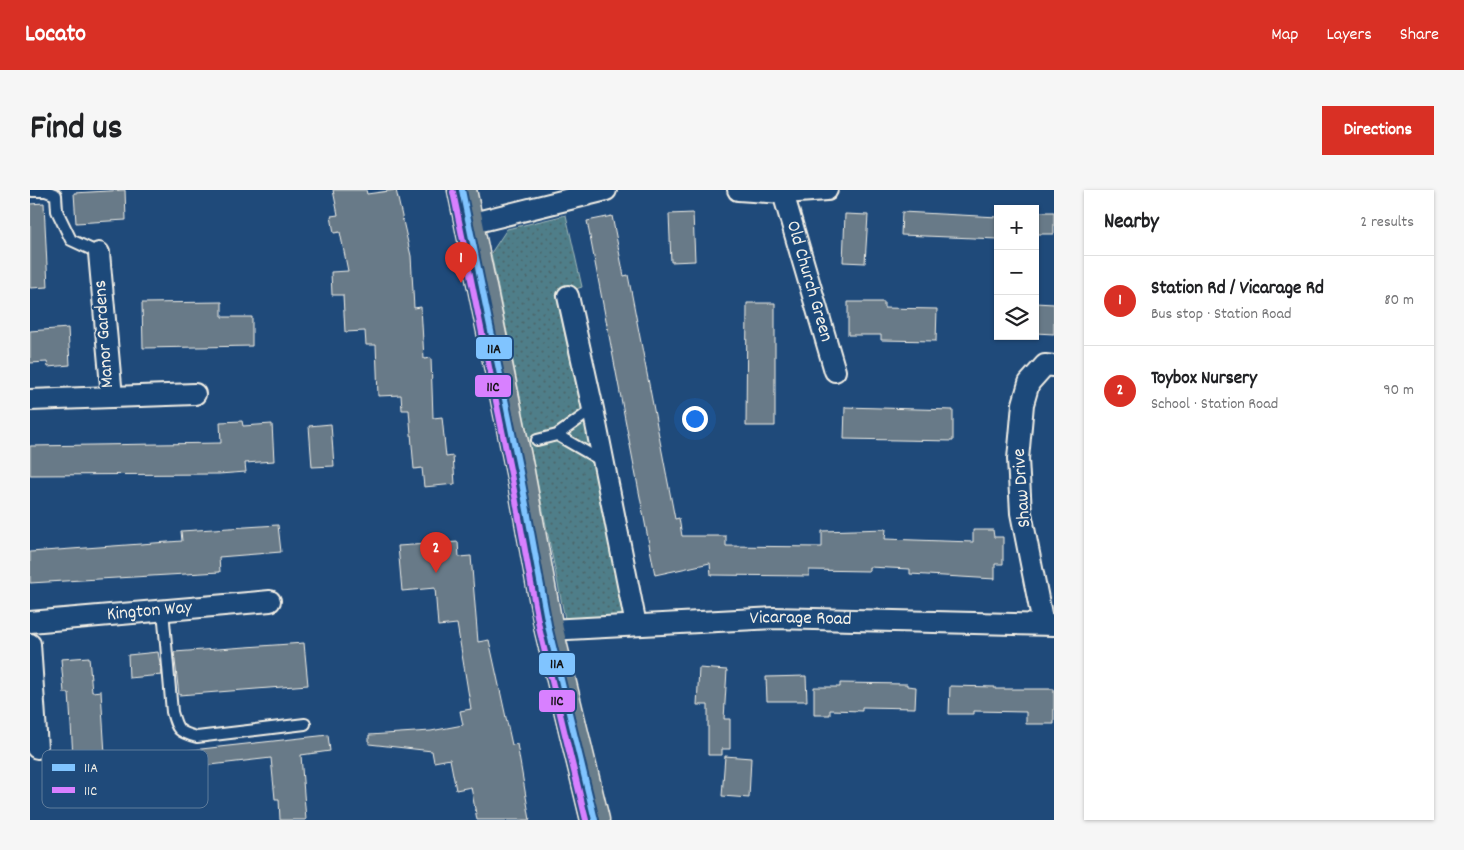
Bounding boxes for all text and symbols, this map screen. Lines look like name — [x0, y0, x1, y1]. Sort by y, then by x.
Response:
text: Locato — [25, 18, 86, 52]
text: Map — [1271, 23, 1298, 48]
text: Layers — [1326, 23, 1372, 48]
text: Share — [1400, 23, 1439, 48]
text: Find us — [30, 105, 122, 155]
button: Directions — [1322, 106, 1434, 155]
map controls — [994, 205, 1039, 340]
button: + — [994, 205, 1039, 250]
text: Nearby — [1104, 208, 1159, 238]
text: 2 results — [1360, 211, 1414, 234]
street label: Old Church Green — [778, 218, 839, 345]
pin: 1 — [445, 242, 477, 283]
button: − — [994, 250, 1039, 295]
text: Station Rd / Vicarage Rd — [1151, 276, 1324, 303]
street label: Manor Gardens — [88, 279, 122, 389]
text: 1 — [1118, 289, 1122, 312]
text: 80 m — [1384, 289, 1414, 312]
button: layers — [994, 295, 1039, 340]
text: Bus stop · Station Road — [1151, 303, 1291, 326]
line badge: 11A — [475, 336, 513, 360]
text: 11A — [487, 340, 501, 360]
text: Toybox Nursery — [1151, 366, 1257, 393]
line badge: 11C — [474, 374, 512, 398]
text: 11C — [486, 378, 500, 398]
text: 2 — [1117, 379, 1124, 402]
text: 90 m — [1383, 379, 1414, 402]
text: School · Station Road — [1151, 393, 1278, 416]
your location — [682, 406, 708, 432]
street label: Shaw Drive — [1007, 448, 1039, 528]
pin: 2 — [420, 532, 452, 573]
street label: Kington Way — [106, 594, 194, 629]
street label: Vicarage Road — [749, 604, 852, 633]
line badge: 11A — [538, 652, 576, 676]
text: 11A — [550, 655, 564, 675]
line badge: 11C — [538, 689, 576, 713]
text: 11C — [550, 692, 564, 712]
legend — [42, 750, 208, 808]
text: 11A — [84, 759, 98, 779]
text: 11C — [84, 782, 97, 802]

